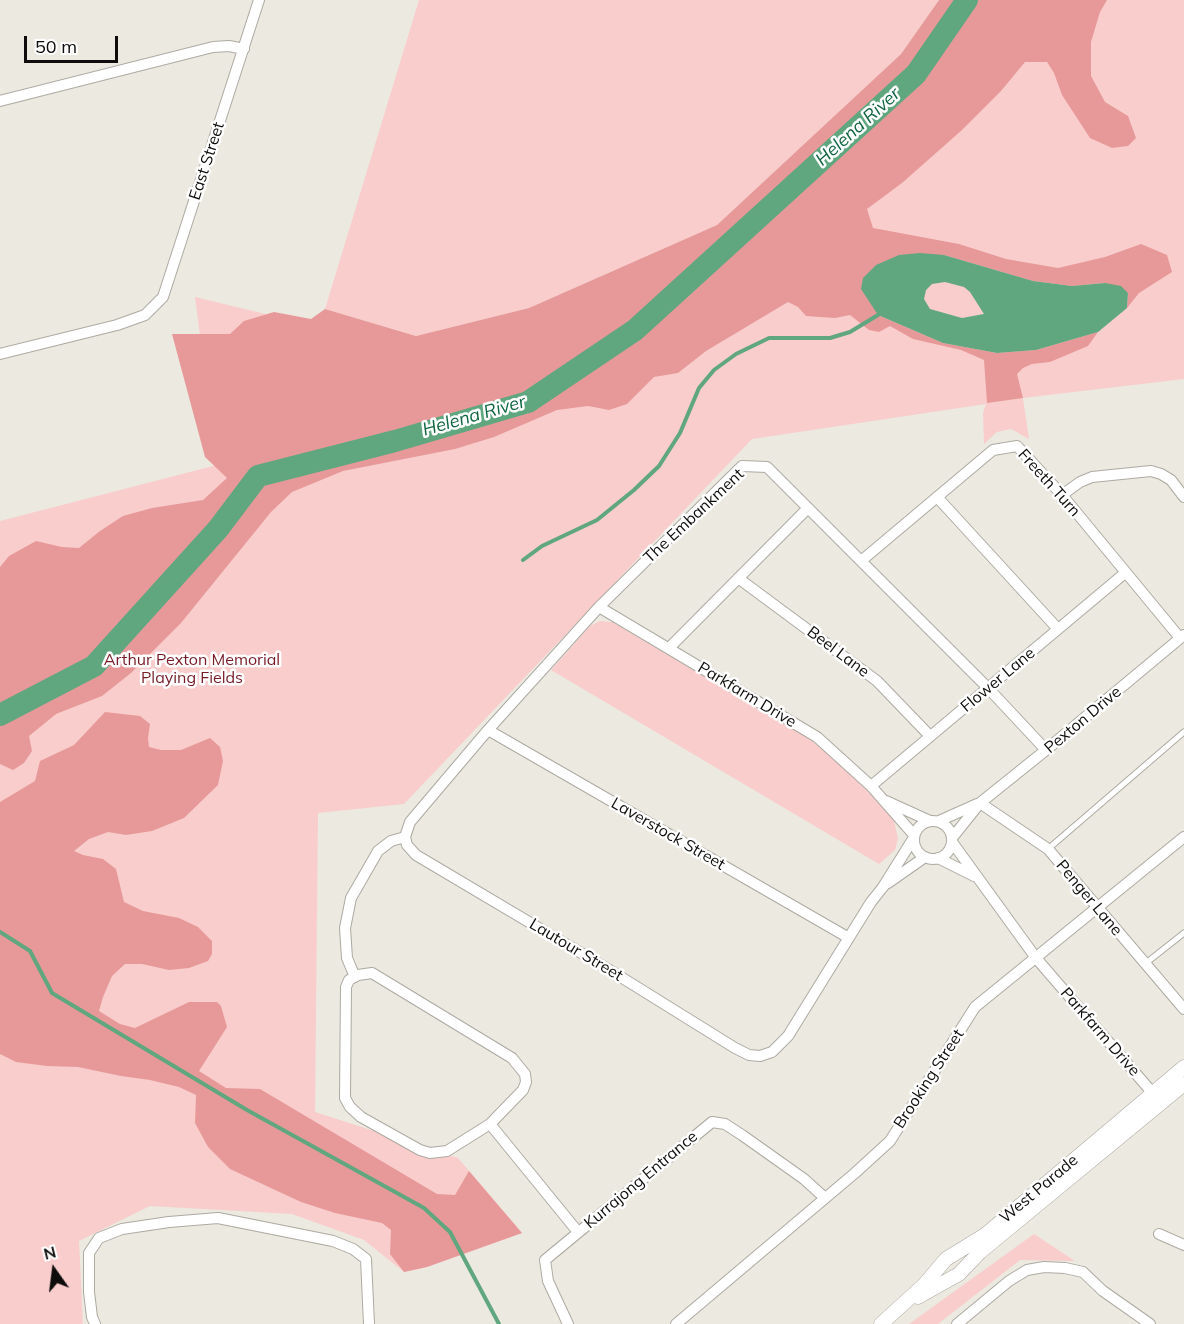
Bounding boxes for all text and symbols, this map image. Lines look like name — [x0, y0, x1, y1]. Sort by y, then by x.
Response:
scale bar — [27, 24, 122, 62]
text: 50 m — [35, 35, 77, 58]
water label: Helena River — [811, 83, 905, 171]
street label: East Street — [185, 120, 229, 202]
water label: Helena River — [420, 391, 528, 441]
street label: Freeth Turn — [1014, 445, 1084, 521]
street label: The Embankment — [640, 465, 748, 567]
street label: Beel Lane — [803, 622, 873, 682]
street label: Flower Lane — [957, 643, 1039, 717]
park label: Arthur Pexton Memorial Playing Fields — [104, 650, 280, 688]
street label: Parkfarm Drive — [694, 658, 800, 732]
street label: Pexton Drive — [1041, 682, 1125, 758]
street label: Laverstock Street — [608, 794, 728, 874]
street label: Penger Lane — [1052, 856, 1126, 940]
street label: Lautour Street — [526, 915, 626, 985]
street label: Parkfarm Drive — [1056, 984, 1144, 1080]
street label: Brooking Street — [890, 1026, 968, 1132]
street label: Kurrajong Entrance — [580, 1127, 702, 1233]
street label: West Parade — [996, 1151, 1082, 1227]
north arrow — [24, 1240, 84, 1300]
text: N — [41, 1241, 58, 1264]

